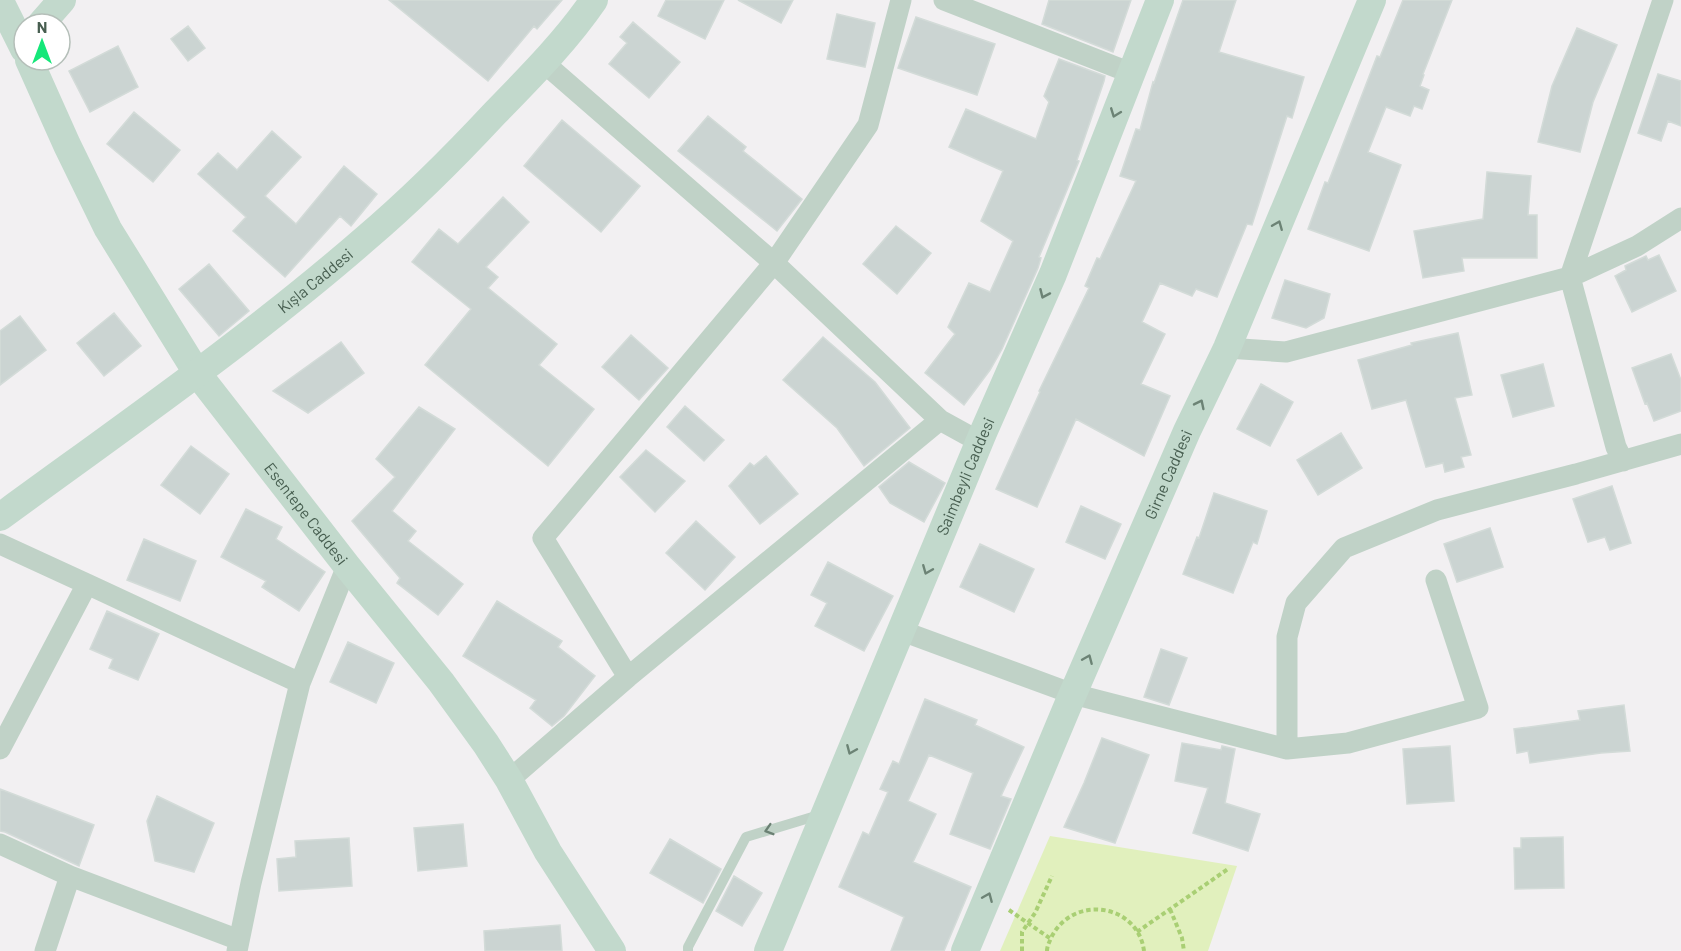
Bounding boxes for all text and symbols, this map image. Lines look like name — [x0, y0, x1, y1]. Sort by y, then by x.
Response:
north arrow — [12, 12, 72, 72]
text: N — [37, 17, 47, 36]
one-way arrow — [1110, 107, 1123, 118]
one-way arrow — [1271, 220, 1283, 231]
street label: Kışla Caddesi — [274, 244, 356, 317]
one-way arrow — [1039, 288, 1051, 299]
one-way arrow — [1193, 399, 1204, 410]
street label: Saimbeyli Caddesi — [932, 414, 998, 538]
street label: Girne Caddesi — [1140, 427, 1195, 522]
street label: Esentepe Caddesi — [261, 458, 352, 568]
one-way arrow — [922, 564, 934, 575]
one-way arrow — [1081, 655, 1093, 666]
one-way arrow — [846, 744, 858, 755]
one-way arrow — [764, 823, 775, 835]
one-way arrow — [981, 892, 993, 903]

